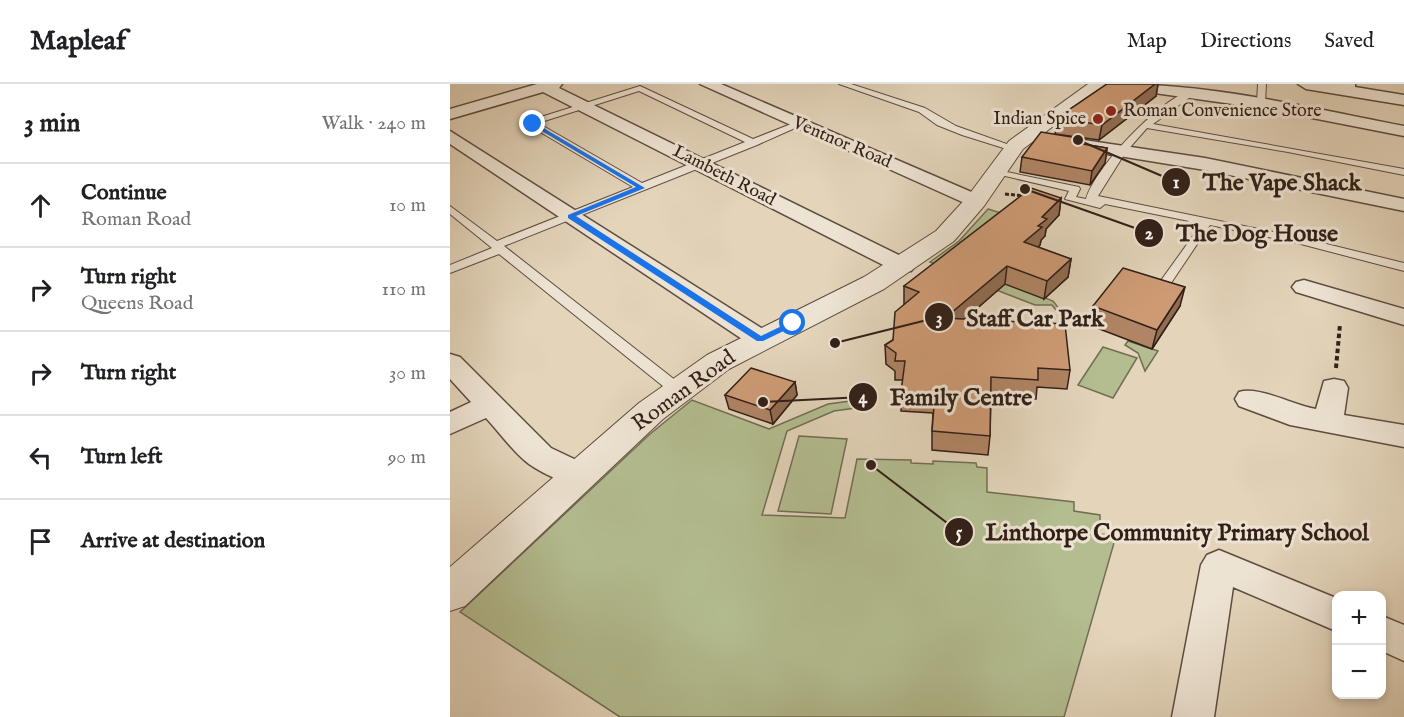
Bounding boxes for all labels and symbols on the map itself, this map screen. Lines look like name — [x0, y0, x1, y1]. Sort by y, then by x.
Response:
place label: Roman Convenience Store — [1123, 100, 1322, 123]
marker: Roman Convenience Store — [1104, 104, 1118, 118]
place label: Indian Spice — [993, 108, 1086, 131]
route end — [519, 110, 545, 136]
street label: Ventnor Road — [788, 111, 895, 174]
marker: Indian Spice — [1091, 112, 1105, 126]
street label: Lambeth Road — [669, 140, 780, 212]
callout: The Vape Shack — [1161, 161, 1374, 203]
text: The Vape Shack — [1202, 168, 1363, 199]
text: 1 — [1173, 172, 1180, 195]
callout: The Dog House — [1134, 212, 1350, 254]
text: The Dog House — [1175, 219, 1338, 250]
text: 2 — [1145, 223, 1154, 246]
callout: Staff Car Park — [924, 296, 1116, 338]
text: Staff Car Park — [966, 304, 1105, 335]
text: 3 — [936, 308, 942, 331]
route start — [779, 309, 805, 335]
street label: Roman Road — [627, 344, 741, 438]
callout: Family Centre — [848, 376, 1045, 418]
text: Family Centre — [890, 383, 1032, 414]
text: 4 — [859, 387, 869, 410]
callout: Linthorpe Community Primary School — [944, 511, 1381, 553]
text: Linthorpe Community Primary School — [985, 518, 1369, 549]
text: 5 — [956, 522, 963, 545]

